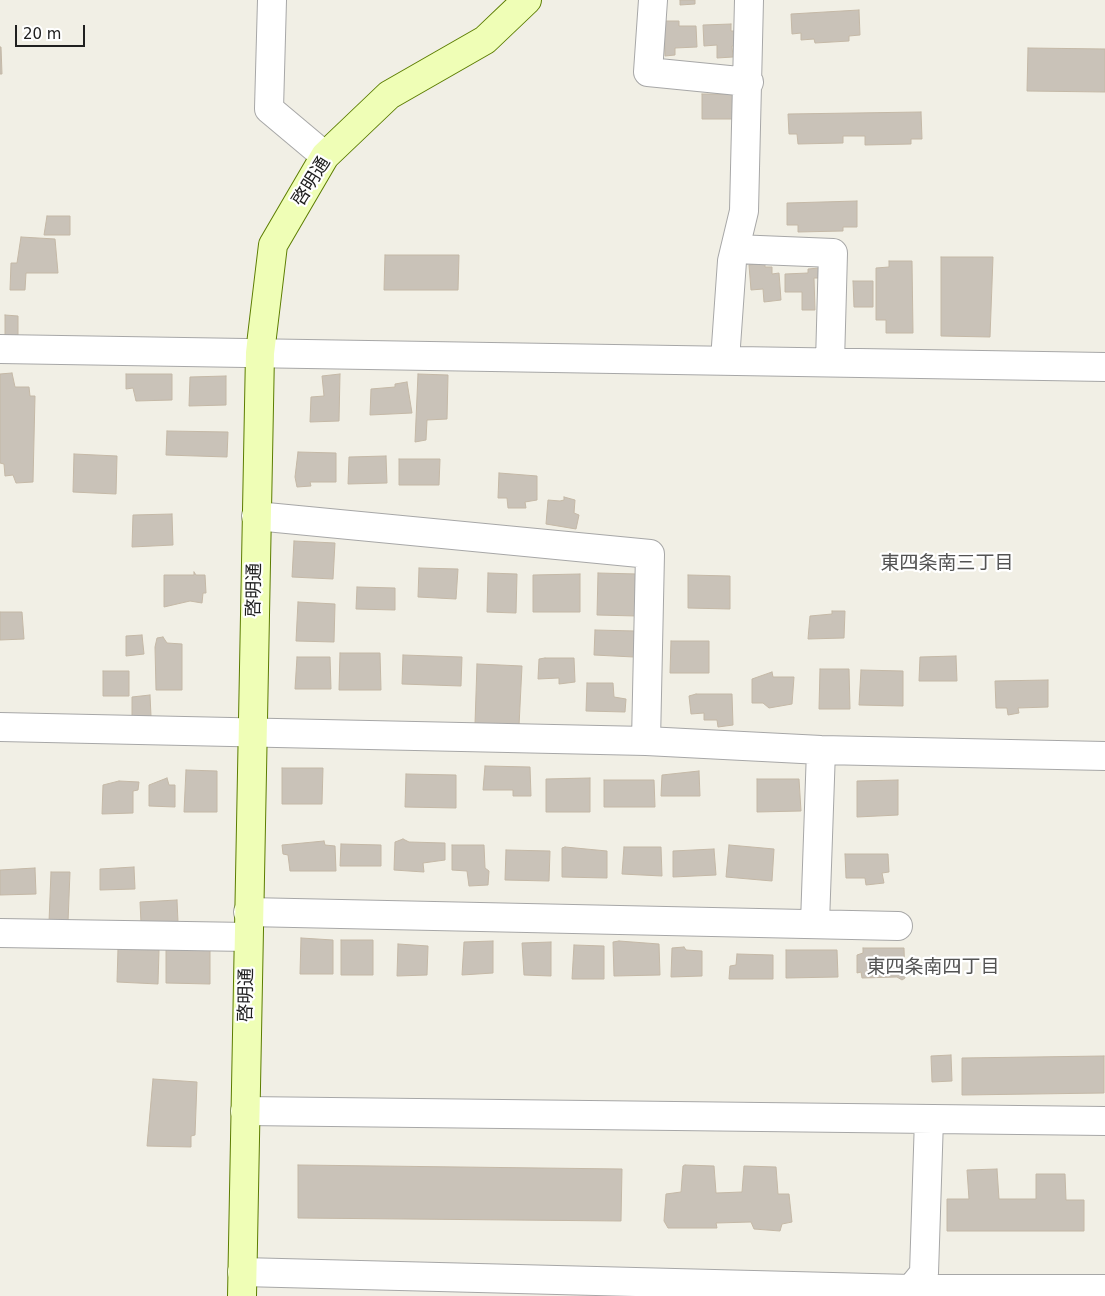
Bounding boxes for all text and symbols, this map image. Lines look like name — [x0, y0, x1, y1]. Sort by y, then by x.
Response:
scale bar — [18, 15, 88, 47]
text: 20 m — [23, 25, 61, 43]
street label: 啓明通 — [289, 153, 335, 211]
district label: 東四条南三丁目 — [881, 553, 1013, 575]
street label: 啓明通 — [244, 563, 266, 617]
district label: 東四条南四丁目 — [867, 957, 999, 979]
street label: 啓明通 — [236, 968, 258, 1022]

